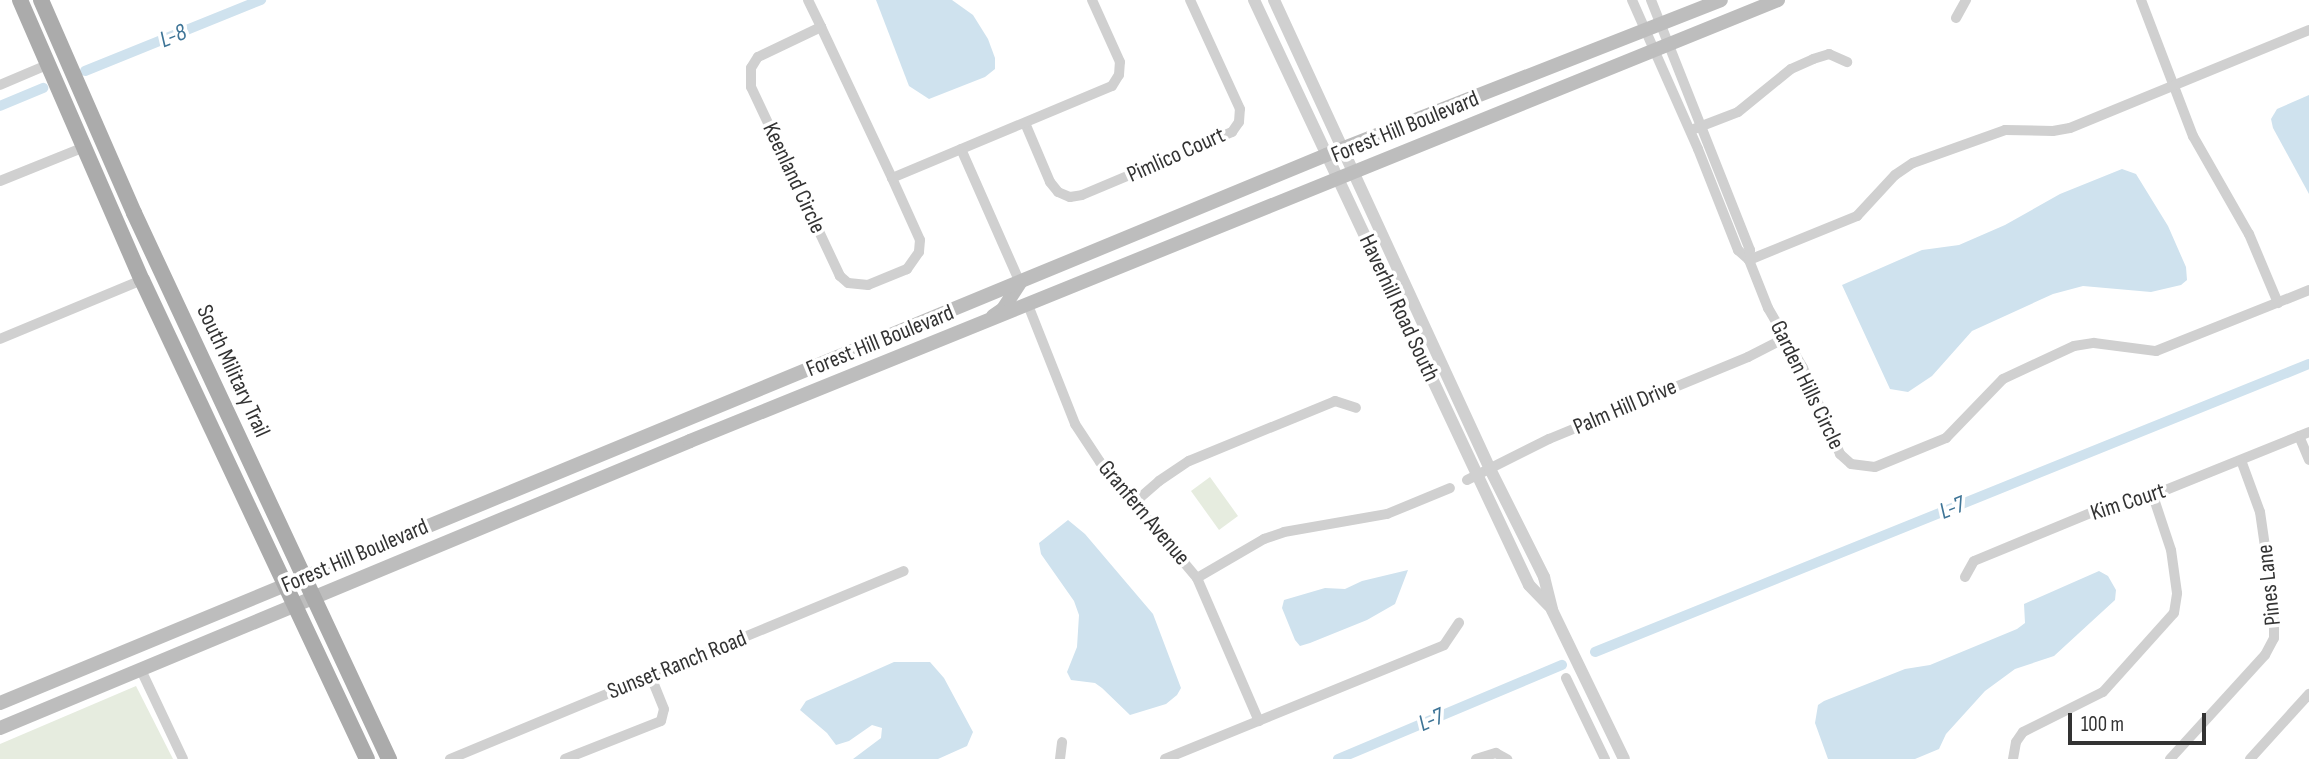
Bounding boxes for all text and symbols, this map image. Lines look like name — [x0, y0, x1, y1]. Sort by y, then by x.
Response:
water label: L-8 — [155, 18, 191, 54]
street label: Forest Hill Boulevard — [1327, 85, 1483, 169]
street label: Keenland Circle — [756, 118, 832, 238]
street label: Pimlico Court — [1123, 121, 1229, 189]
street label: Haverhill Road South — [1353, 230, 1445, 386]
street label: Forest Hill Boulevard — [802, 299, 958, 383]
street label: South Military Trail — [190, 300, 276, 442]
street label: Garden Hills Circle — [1764, 316, 1850, 454]
street label: Palm Hill Drive — [1569, 373, 1681, 441]
street label: Granfern Avenue — [1092, 455, 1196, 571]
street label: Kim Court — [2087, 477, 2169, 527]
water label: L-7 — [1935, 490, 1969, 526]
street label: Forest Hill Boulevard — [278, 513, 432, 599]
street label: Pines Lane — [2251, 543, 2287, 627]
street label: Sunset Ranch Road — [603, 625, 751, 705]
scale bar — [2071, 700, 2209, 744]
water label: L-7 — [1414, 702, 1448, 738]
text: 100 m — [2081, 712, 2124, 737]

